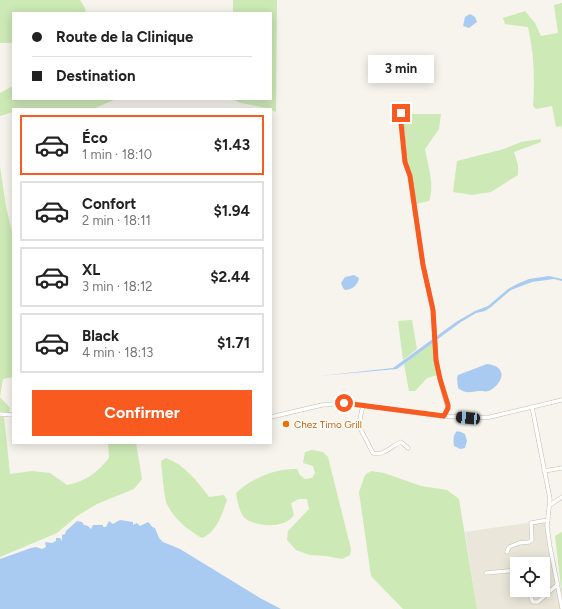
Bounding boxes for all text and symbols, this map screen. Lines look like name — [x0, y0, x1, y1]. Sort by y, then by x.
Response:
text: Route de la Clinique — [56, 28, 193, 46]
callout: 3 min — [368, 55, 434, 83]
text: 3 min — [385, 61, 417, 76]
text: Destination — [56, 67, 135, 85]
route end — [392, 104, 410, 122]
icon: car — [34, 127, 70, 163]
text: Éco — [82, 129, 108, 147]
text: $1.43 — [214, 136, 250, 154]
text: 1 min · 18:10 — [82, 147, 152, 162]
icon: car — [34, 193, 70, 229]
text: Confort — [82, 195, 136, 213]
text: $1.94 — [213, 202, 250, 220]
text: 2 min · 18:11 — [82, 213, 151, 228]
icon: car — [34, 259, 70, 295]
text: XL — [82, 261, 100, 279]
text: $2.44 — [210, 268, 250, 286]
text: 3 min · 18:12 — [82, 279, 153, 294]
icon: car — [34, 325, 70, 361]
text: Black — [82, 327, 119, 345]
text: $1.71 — [217, 334, 250, 352]
text: 4 min · 18:13 — [82, 345, 153, 360]
button: Confirmer — [32, 390, 252, 436]
route start — [335, 394, 353, 412]
car — [456, 411, 480, 425]
place label: Chez Timo Grill — [294, 418, 362, 431]
marker: Chez Timo Grill — [281, 419, 291, 429]
map controls — [510, 557, 550, 597]
button: locate — [510, 557, 550, 597]

